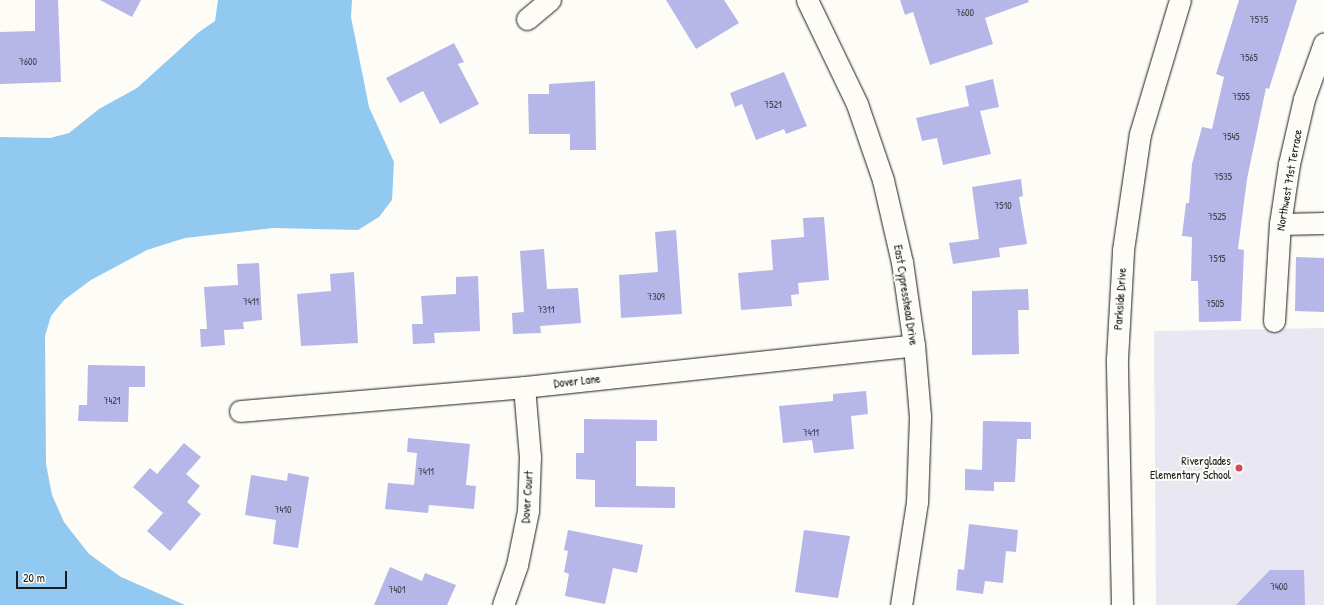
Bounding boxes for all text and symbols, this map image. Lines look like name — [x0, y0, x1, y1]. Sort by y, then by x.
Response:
house number: 7600 — [956, 7, 974, 19]
house number: 7575 — [1250, 14, 1268, 26]
house number: 7565 — [1240, 52, 1258, 64]
house number: 7600 — [19, 56, 37, 68]
house number: 7555 — [1232, 91, 1250, 103]
house number: 7521 — [764, 99, 782, 111]
street label: Northwest 71st Terrace — [1273, 128, 1305, 232]
house number: 7545 — [1222, 131, 1240, 143]
house number: 7535 — [1214, 171, 1232, 183]
house number: 7510 — [994, 200, 1012, 212]
house number: 7525 — [1208, 211, 1226, 223]
street label: East Cypresshead Drive — [891, 244, 921, 346]
house number: 7515 — [1208, 253, 1226, 265]
street label: Parkside Drive — [1111, 267, 1129, 331]
house number: 7309 — [647, 291, 665, 303]
house number: 7411 — [243, 296, 259, 308]
house number: 7505 — [1206, 298, 1224, 310]
house number: 7311 — [538, 304, 554, 316]
street label: Dover Lane — [553, 371, 601, 391]
house number: 7421 — [103, 395, 121, 407]
house number: 7411 — [803, 427, 819, 439]
place label: Riverglades Elementary School — [1150, 454, 1231, 482]
marker: Riverglades Elementary School — [1234, 463, 1244, 473]
house number: 7411 — [418, 466, 434, 478]
street label: Dover Court — [518, 470, 536, 524]
house number: 7410 — [275, 504, 291, 516]
scale bar — [18, 563, 69, 589]
text: 20 m — [23, 569, 45, 586]
house number: 7400 — [1270, 581, 1288, 593]
house number: 7401 — [389, 584, 405, 596]

